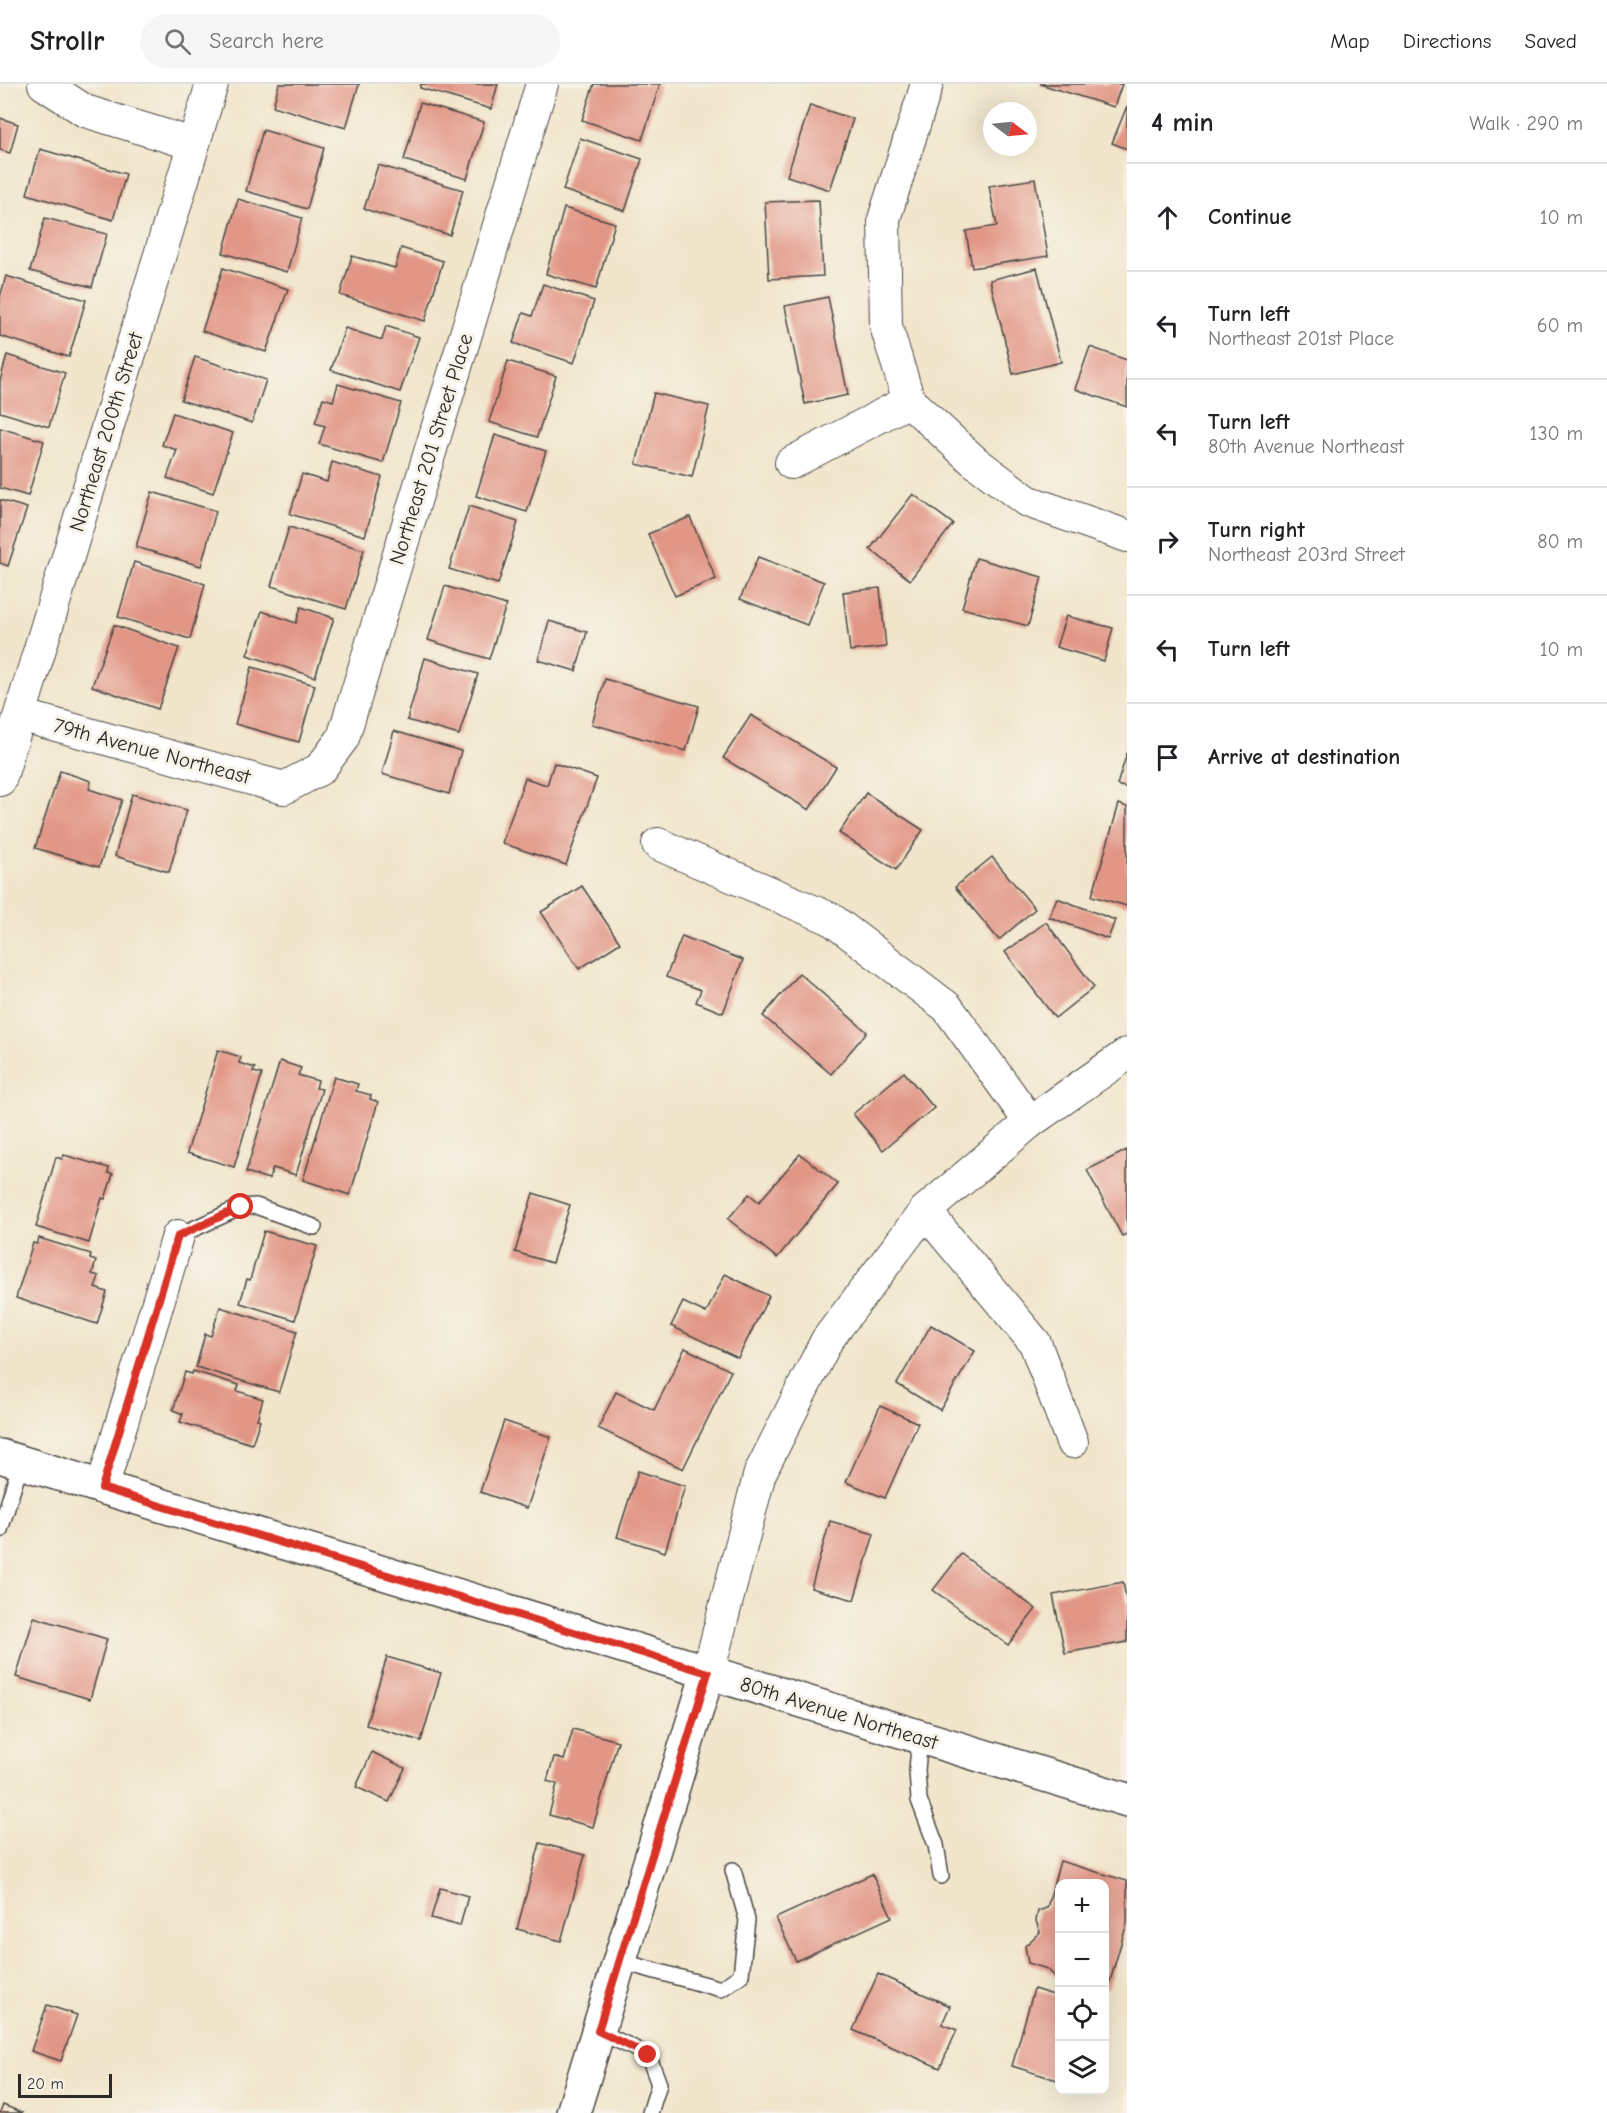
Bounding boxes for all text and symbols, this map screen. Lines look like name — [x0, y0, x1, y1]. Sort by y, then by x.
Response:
search box — [140, 14, 560, 68]
text: Strollr — [30, 25, 104, 57]
icon: search — [161, 25, 194, 58]
text: Search here — [209, 28, 324, 54]
text: Map — [1330, 29, 1370, 53]
text: Directions — [1403, 29, 1492, 53]
text: Saved — [1525, 29, 1577, 53]
north arrow — [983, 102, 1037, 156]
text: 4 min — [1151, 108, 1214, 138]
text: Walk · 290 m — [1469, 112, 1583, 135]
icon: ahead — [1151, 201, 1184, 234]
text: Continue — [1208, 204, 1291, 230]
text: 10 m — [1540, 206, 1583, 229]
text: Turn left — [1208, 301, 1290, 327]
icon: left — [1151, 309, 1184, 342]
text: 60 m — [1537, 314, 1583, 337]
text: Northeast 201st Place — [1208, 327, 1394, 350]
street label: Northeast 200th Street — [64, 329, 148, 535]
street label: Northeast 201 Street Place — [384, 331, 478, 567]
text: Turn left — [1208, 409, 1290, 435]
icon: left — [1151, 417, 1184, 450]
text: 130 m — [1530, 422, 1583, 445]
text: 80th Avenue Northeast — [1208, 435, 1404, 458]
text: Turn right — [1208, 517, 1305, 543]
icon: right — [1151, 525, 1184, 558]
text: 80 m — [1537, 530, 1583, 553]
text: Northeast 203rd Street — [1208, 543, 1405, 566]
icon: left — [1151, 633, 1184, 666]
text: Turn left — [1208, 636, 1290, 662]
text: 10 m — [1540, 638, 1583, 661]
street label: 79th Avenue Northeast — [51, 713, 254, 789]
icon: arrive — [1151, 741, 1184, 774]
text: Arrive at destination — [1208, 744, 1400, 770]
route start — [227, 1193, 253, 1219]
street label: 80th Avenue Northeast — [737, 1671, 942, 1755]
map controls — [1055, 1879, 1109, 2095]
button: + — [1055, 1879, 1109, 1933]
button: − — [1055, 1933, 1109, 1987]
button: locate — [1055, 1987, 1109, 2041]
route end — [634, 2041, 660, 2067]
button: layers — [1055, 2041, 1109, 2095]
scale bar — [18, 2071, 112, 2098]
text: 20 m — [27, 2075, 64, 2093]

